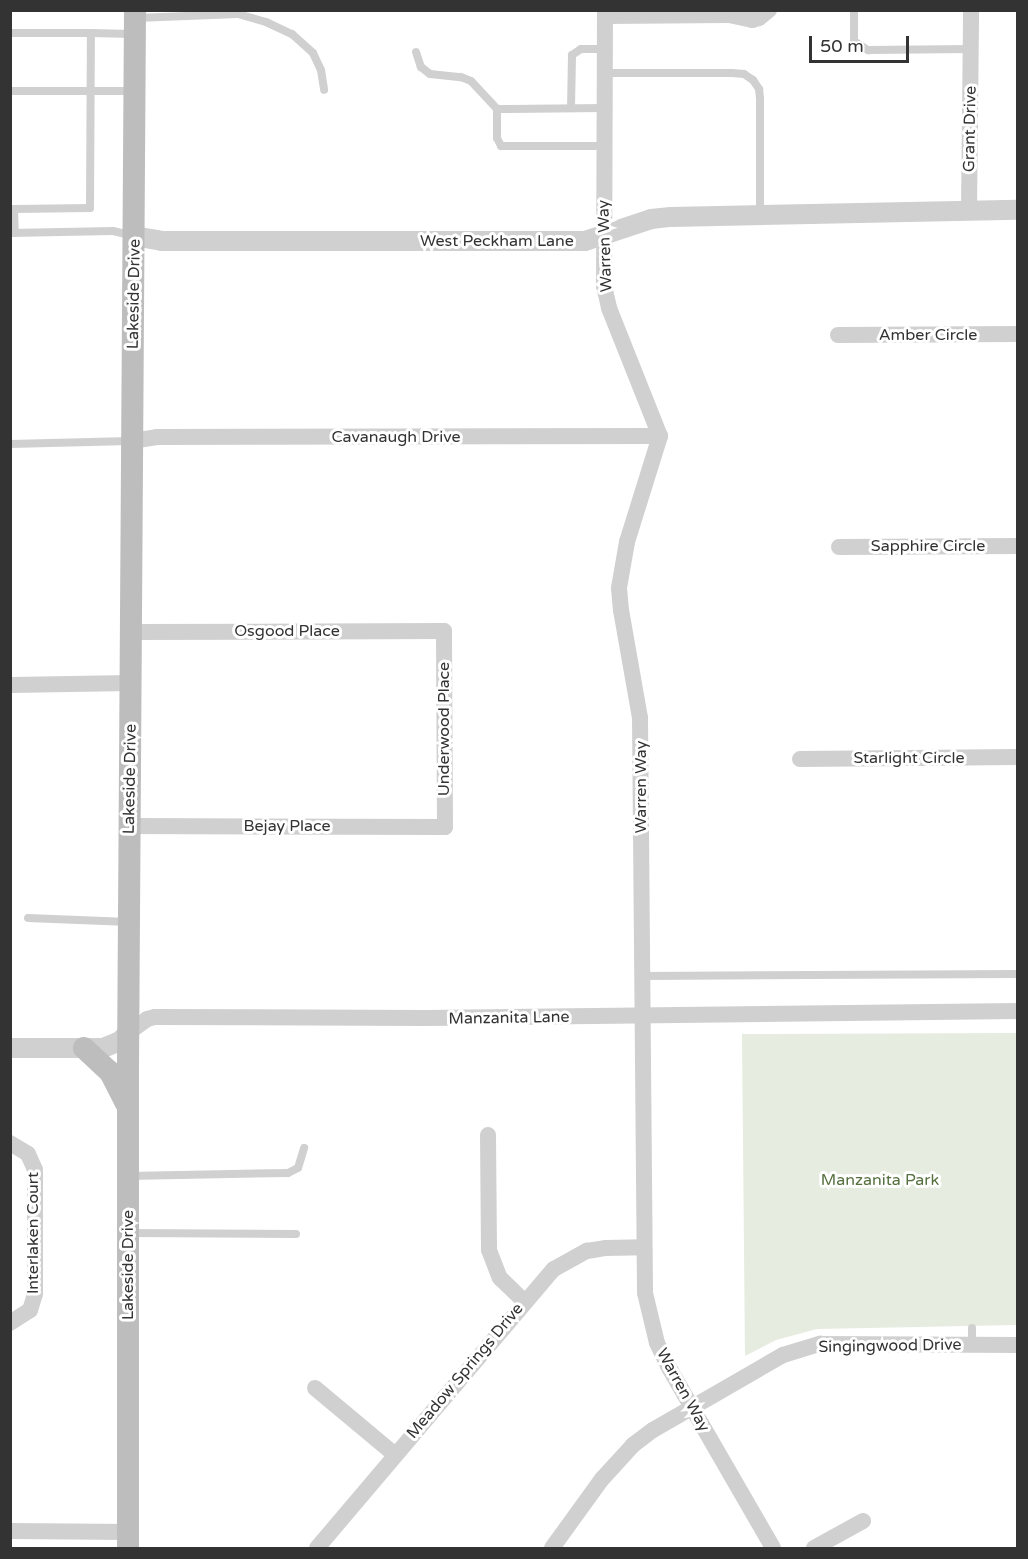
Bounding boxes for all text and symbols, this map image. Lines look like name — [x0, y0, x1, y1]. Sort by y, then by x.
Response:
scale bar — [812, 24, 912, 62]
text: 50 m — [820, 35, 864, 57]
street label: Grant Drive — [960, 86, 980, 172]
street label: Warren Way — [594, 199, 616, 293]
street label: West Peckham Lane — [420, 231, 574, 251]
street label: Lakeside Drive — [123, 239, 145, 349]
street label: Amber Circle — [879, 325, 977, 345]
street label: Cavanaugh Drive — [331, 427, 461, 447]
street label: Sapphire Circle — [871, 536, 985, 556]
street label: Osgood Place — [234, 621, 340, 641]
street label: Underwood Place — [434, 662, 454, 796]
street label: Lakeside Drive — [119, 724, 141, 834]
street label: Warren Way — [631, 741, 651, 833]
street label: Starlight Circle — [853, 748, 965, 768]
street label: Bejay Place — [244, 816, 330, 836]
street label: Manzanita Lane — [448, 1007, 570, 1029]
park label: Manzanita Park — [821, 1170, 939, 1190]
street label: Interlaken Court — [23, 1172, 43, 1294]
street label: Lakeside Drive — [118, 1210, 138, 1320]
street label: Meadow Springs Drive — [403, 1299, 527, 1443]
street label: Singingwood Drive — [818, 1335, 962, 1357]
street label: Warren Way — [652, 1345, 714, 1435]

